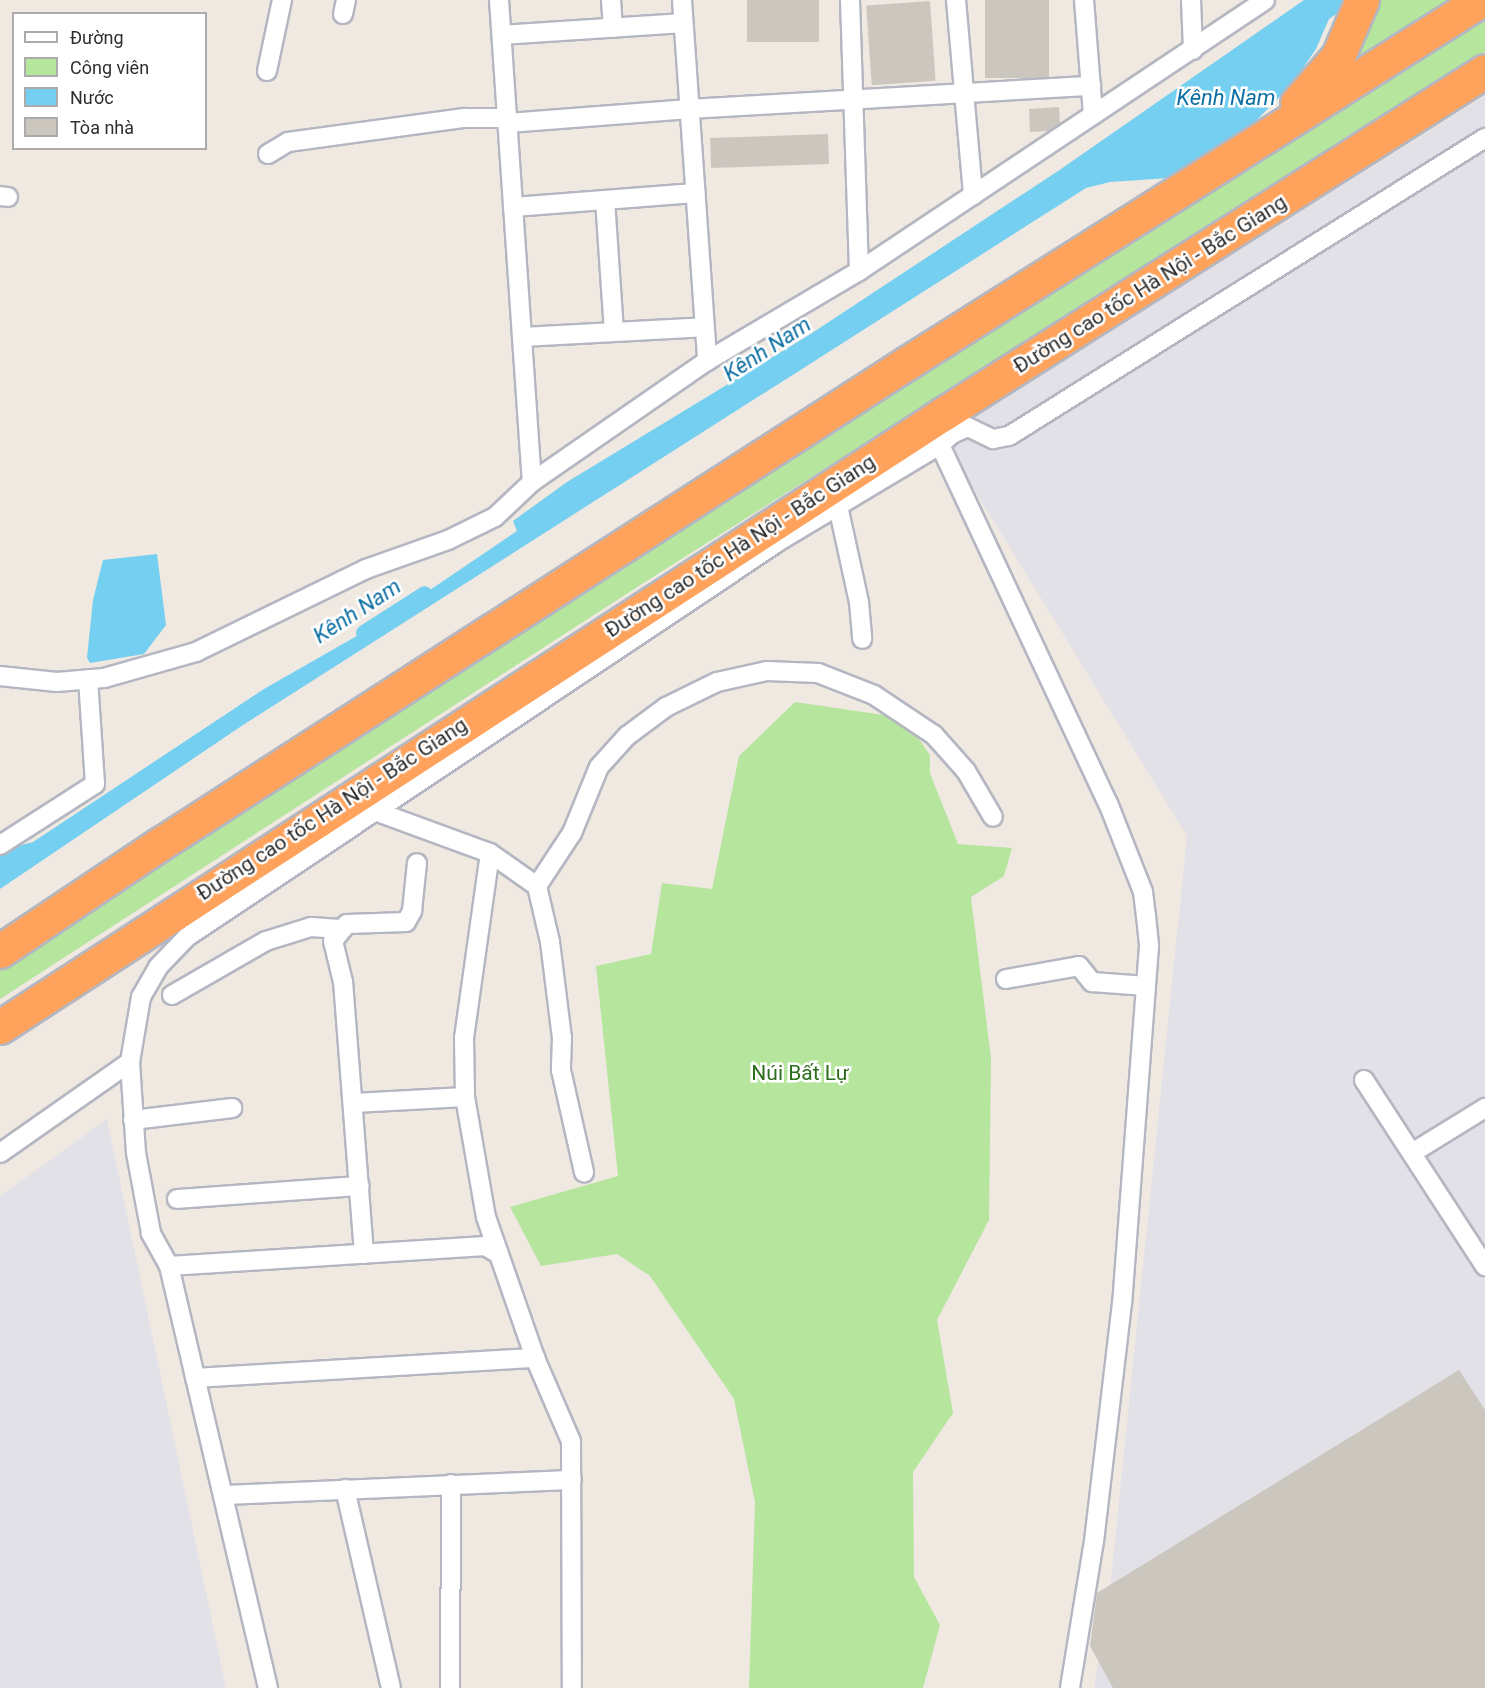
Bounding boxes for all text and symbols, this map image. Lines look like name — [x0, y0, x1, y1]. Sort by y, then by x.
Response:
legend — [12, 12, 207, 150]
text: Đường — [70, 27, 124, 48]
text: Công viên — [70, 57, 149, 78]
water label: Kênh Nam — [1177, 85, 1275, 111]
text: Nước — [70, 87, 114, 108]
text: Tòa nhà — [70, 117, 134, 138]
street label: Đường cao tốc Hà Nội - Bắc Giang — [1009, 189, 1291, 379]
water label: Kênh Nam — [718, 311, 816, 387]
street label: Đường cao tốc Hà Nội - Bắc Giang — [600, 449, 880, 643]
water label: Kênh Nam — [308, 573, 406, 649]
street label: Đường cao tốc Hà Nội - Bắc Giang — [192, 712, 472, 906]
park label: Núi Bất Lự — [751, 1060, 849, 1086]

